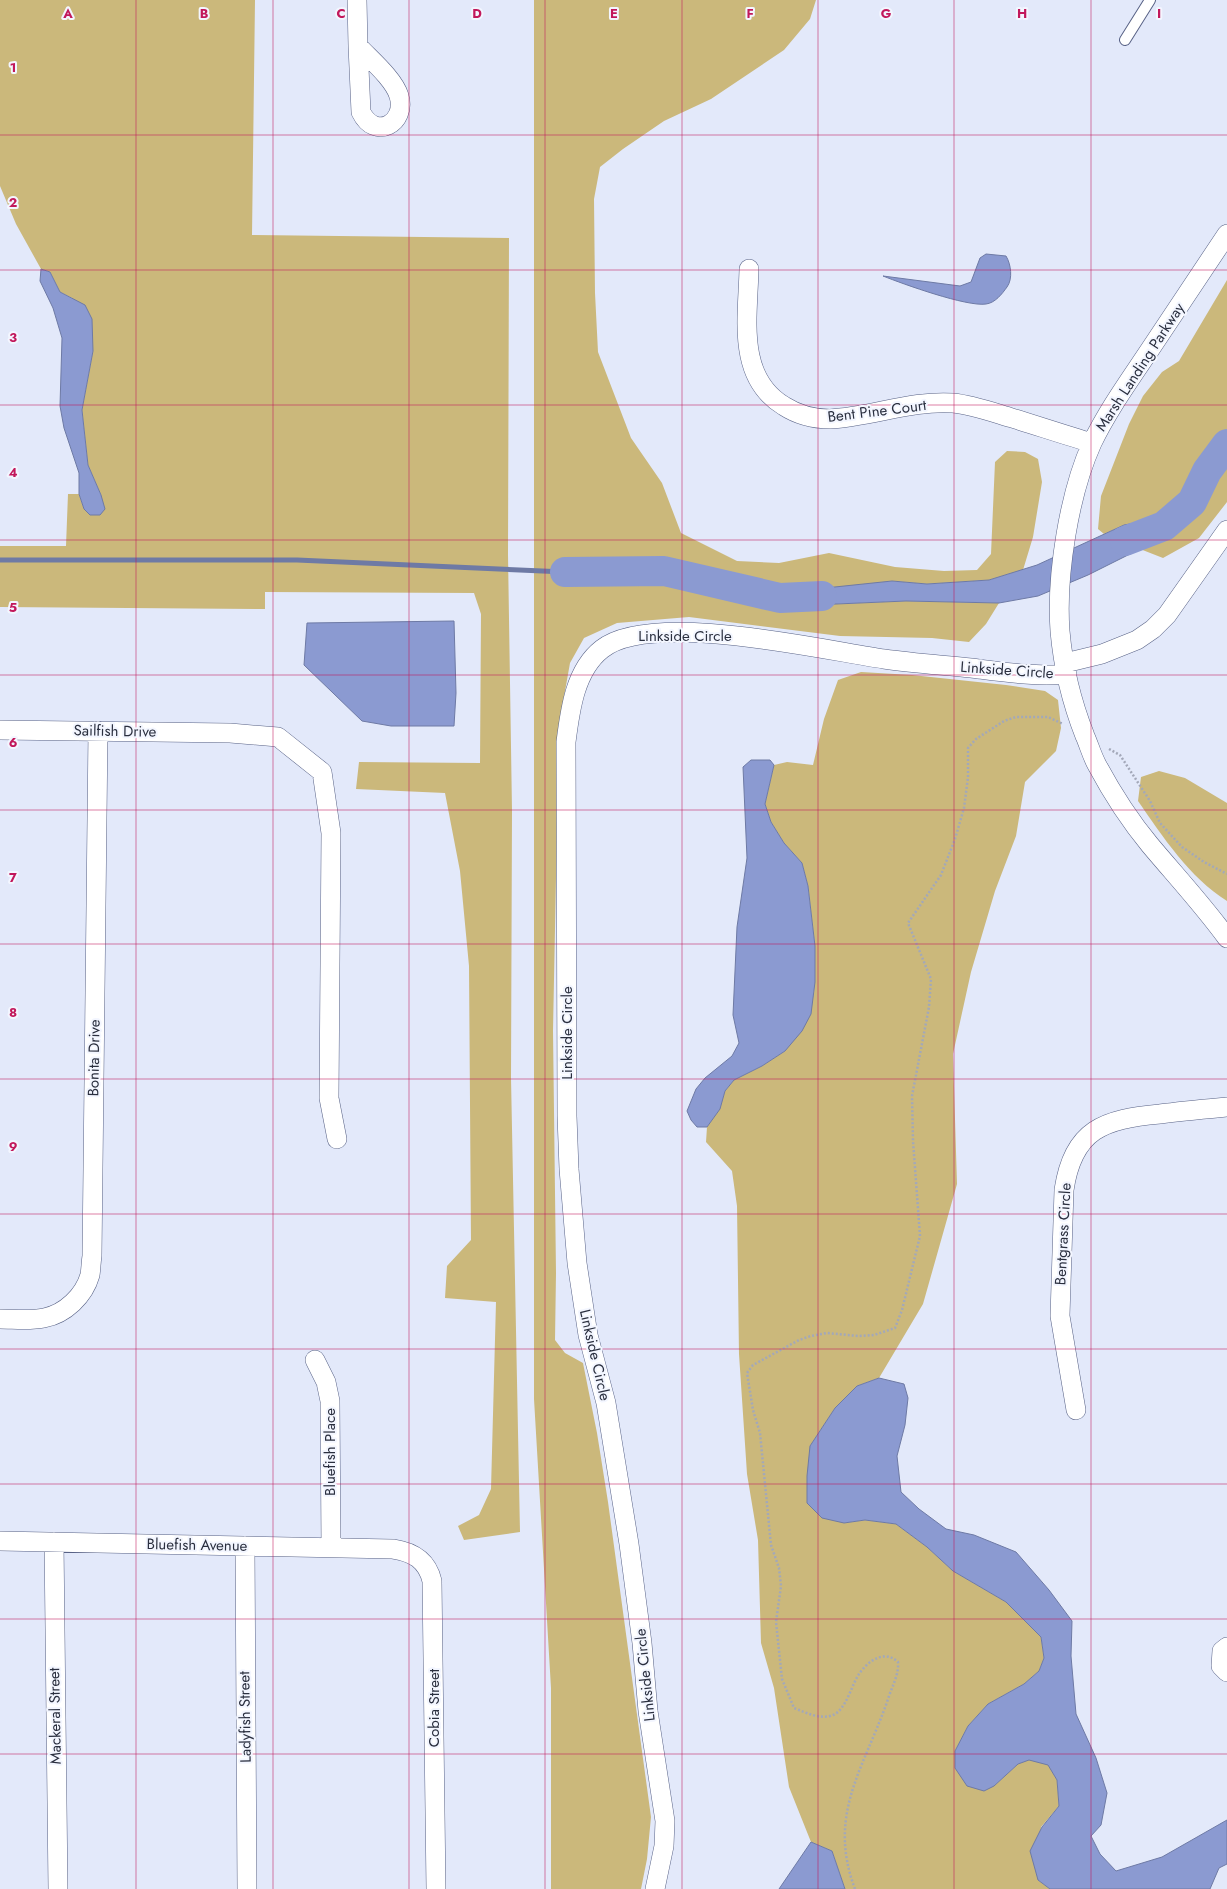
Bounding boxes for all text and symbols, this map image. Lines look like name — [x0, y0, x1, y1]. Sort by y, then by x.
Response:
text: A — [62, 4, 73, 23]
text: B — [200, 4, 209, 23]
text: C — [336, 4, 346, 23]
text: D — [472, 4, 482, 23]
text: E — [610, 4, 618, 23]
text: F — [746, 4, 754, 23]
text: G — [881, 4, 892, 23]
text: H — [1017, 4, 1027, 23]
text: I — [1157, 4, 1161, 23]
text: 1 — [10, 58, 16, 77]
text: 2 — [9, 193, 17, 212]
street label: Marsh Landing Parkway — [1090, 298, 1190, 435]
text: 3 — [9, 328, 17, 347]
street label: Bent Pine Court — [826, 394, 928, 428]
text: 4 — [8, 463, 18, 482]
text: 5 — [9, 598, 17, 617]
street label: Linkside Circle — [638, 625, 732, 647]
street label: Linkside Circle — [960, 656, 1055, 684]
street label: Sailfish Drive — [73, 719, 157, 743]
text: 6 — [9, 733, 18, 752]
text: 7 — [9, 868, 17, 887]
street label: Linkside Circle — [556, 986, 578, 1080]
text: 8 — [9, 1003, 17, 1022]
street label: Bonita Drive — [82, 1019, 106, 1097]
text: 9 — [9, 1137, 18, 1156]
street label: Bentgrass Circle — [1049, 1182, 1077, 1286]
street label: Linkside Circle — [574, 1307, 616, 1403]
street label: Bluefish Place — [319, 1408, 341, 1496]
street label: Bluefish Avenue — [146, 1533, 248, 1557]
street label: Linkside Circle — [629, 1627, 661, 1723]
street label: Mackeral Street — [43, 1667, 67, 1765]
street label: Cobia Street — [423, 1668, 445, 1747]
street label: Ladyfish Street — [233, 1671, 257, 1763]

